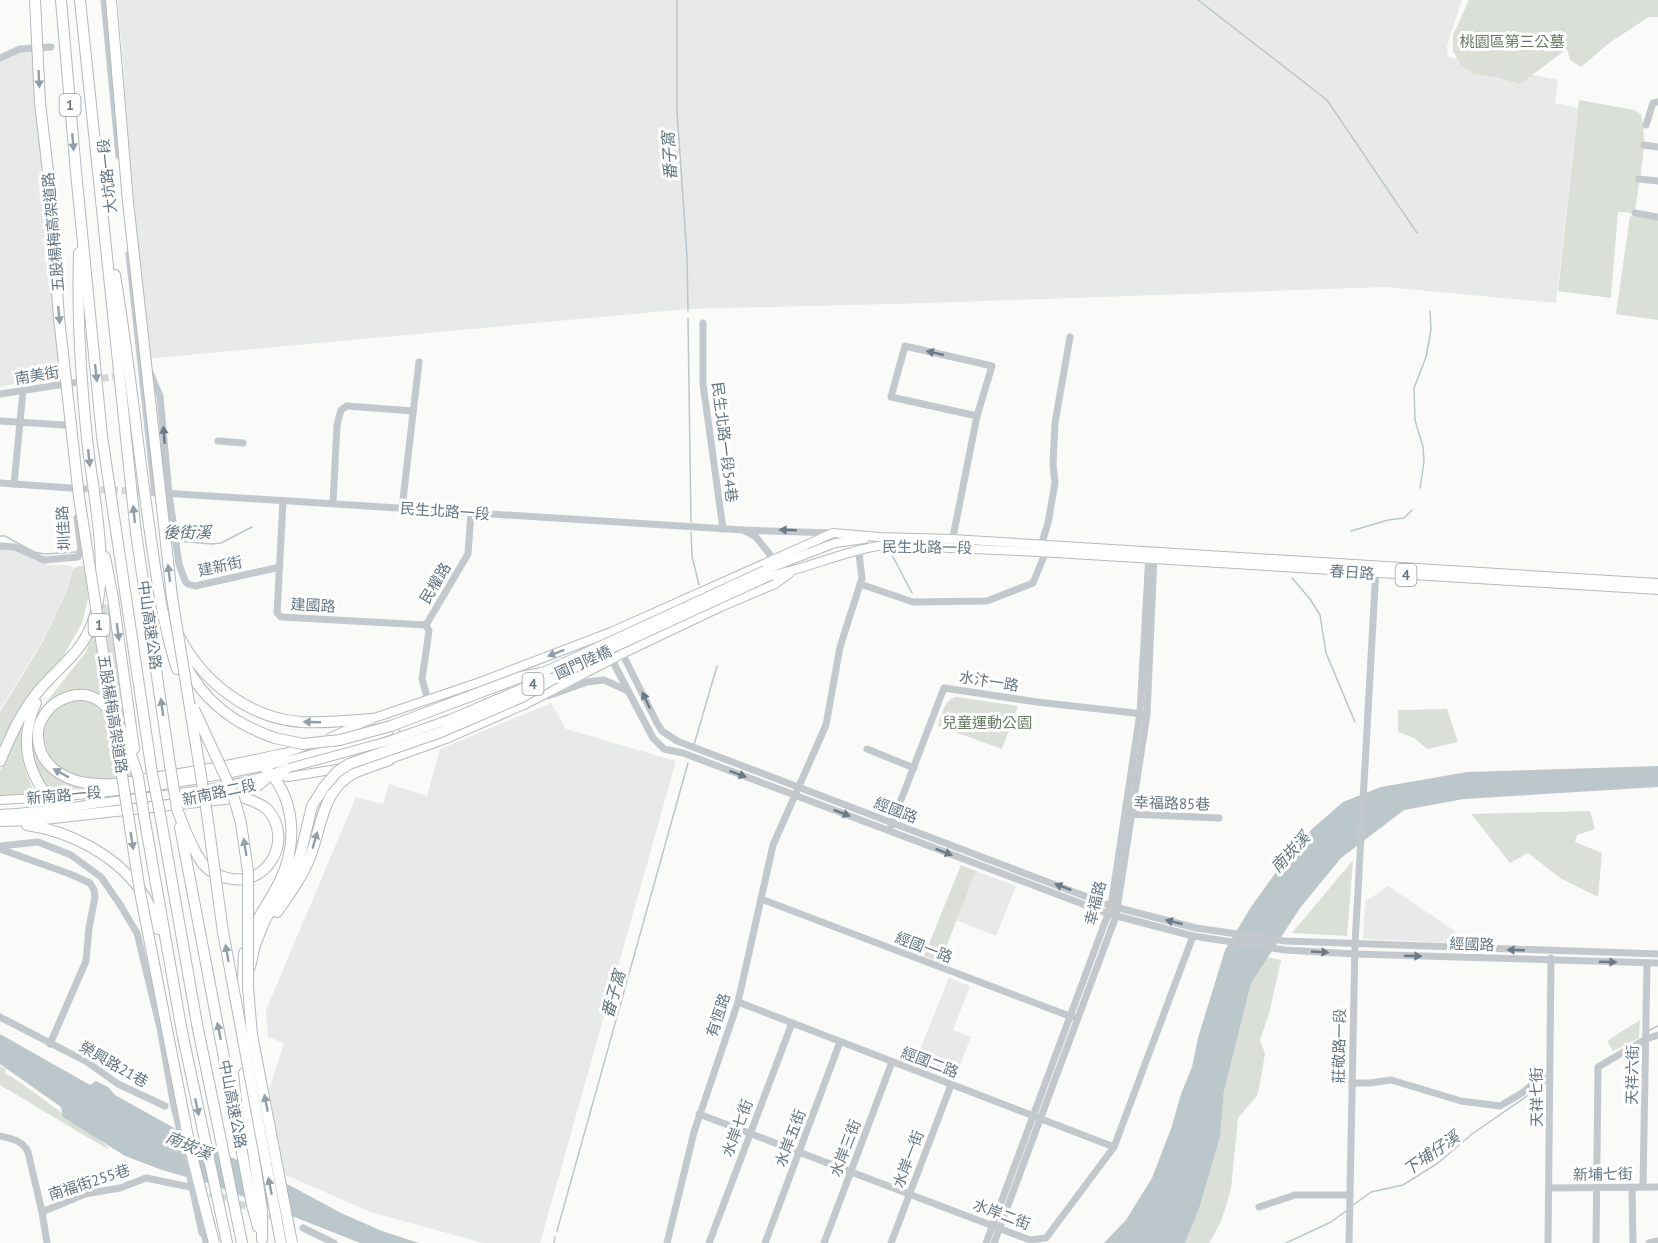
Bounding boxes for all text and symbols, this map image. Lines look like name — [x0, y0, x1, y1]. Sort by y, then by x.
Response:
park label: 桃園區第三公墓 — [1459, 32, 1565, 51]
one-way arrow — [35, 70, 44, 89]
road number: 1 — [60, 94, 80, 116]
water label: 番子窩 — [658, 129, 680, 180]
one-way arrow — [68, 133, 78, 152]
street label: 大坑路一段 — [94, 138, 120, 214]
street label: 五股楊梅高架道路 — [38, 171, 68, 293]
one-way arrow — [54, 306, 64, 325]
one-way arrow — [925, 347, 944, 357]
street label: 南美街 — [13, 362, 61, 388]
one-way arrow — [91, 364, 101, 383]
street label: 民生北路一段54巷 — [708, 381, 742, 503]
one-way arrow — [159, 426, 169, 445]
one-way arrow — [85, 448, 94, 467]
street label: 民生北路一段 — [399, 498, 491, 524]
one-way arrow — [129, 504, 139, 523]
street label: 圳佳路 — [52, 505, 74, 551]
water label: 後街溪 — [163, 522, 213, 542]
one-way arrow — [779, 526, 798, 535]
street label: 民生北路一段 — [882, 537, 972, 557]
street label: 建新街 — [196, 552, 244, 580]
street label: 民權路 — [415, 559, 455, 607]
street label: 春日路 — [1329, 561, 1375, 583]
one-way arrow — [165, 563, 174, 582]
road number: 4 — [1396, 564, 1416, 586]
street label: 中山高速公路 — [134, 579, 166, 671]
street label: 建國路 — [290, 594, 336, 616]
road number: 1 — [88, 614, 110, 636]
one-way arrow — [113, 622, 122, 641]
street label: 國門陸橋 — [552, 641, 614, 683]
one-way arrow — [547, 648, 565, 658]
street label: 五股楊梅高架道路 — [94, 653, 132, 775]
street label: 水汴一路 — [958, 667, 1020, 695]
road number: 4 — [522, 673, 544, 695]
one-way arrow — [642, 692, 651, 709]
one-way arrow — [157, 697, 166, 716]
park label: 兒童運動公園 — [942, 713, 1032, 732]
one-way arrow — [303, 717, 322, 727]
one-way arrow — [52, 768, 69, 778]
one-way arrow — [729, 770, 747, 779]
street label: 新南路二段 — [180, 775, 258, 809]
street label: 新南路一段 — [26, 782, 102, 808]
street label: 幸福路85巷 — [1134, 792, 1210, 814]
street label: 經國路 — [872, 793, 920, 827]
one-way arrow — [833, 809, 851, 819]
water label: 南崁溪 — [1266, 826, 1315, 876]
one-way arrow — [311, 831, 320, 849]
one-way arrow — [128, 832, 137, 851]
one-way arrow — [241, 837, 250, 856]
one-way arrow — [935, 848, 953, 857]
street label: 幸福路 — [1080, 879, 1110, 927]
one-way arrow — [1054, 882, 1072, 892]
one-way arrow — [1165, 917, 1183, 927]
street label: 經國一路 — [893, 927, 955, 967]
street label: 經國路 — [1449, 934, 1495, 954]
one-way arrow — [222, 943, 231, 962]
one-way arrow — [1506, 945, 1525, 954]
one-way arrow — [1310, 947, 1329, 957]
one-way arrow — [1404, 951, 1423, 961]
one-way arrow — [1599, 957, 1618, 967]
water label: 番子窩 — [597, 965, 630, 1020]
street label: 有恆路 — [702, 991, 734, 1039]
street label: 莊敬路一段 — [1329, 1008, 1349, 1084]
one-way arrow — [214, 1021, 223, 1040]
street label: 榮興路21巷 — [76, 1037, 152, 1091]
street label: 經國二路 — [899, 1042, 961, 1082]
street label: 天祥六街 — [1622, 1045, 1642, 1105]
street label: 中山高速公路 — [215, 1058, 251, 1150]
street label: 天祥七街 — [1527, 1067, 1546, 1127]
one-way arrow — [261, 1093, 270, 1112]
street label: 水岸七街 — [717, 1097, 757, 1159]
one-way arrow — [193, 1098, 202, 1117]
street label: 水岸五街 — [770, 1107, 810, 1169]
street label: 水岸三街 — [825, 1117, 865, 1179]
water label: 下埔仔溪 — [1399, 1125, 1465, 1180]
water label: 南崁溪 — [163, 1126, 217, 1164]
street label: 水岸一街 — [888, 1128, 928, 1190]
street label: 南福街255巷 — [46, 1160, 132, 1204]
street label: 新埔七街 — [1573, 1164, 1633, 1184]
one-way arrow — [265, 1176, 274, 1195]
street label: 水岸二街 — [971, 1194, 1033, 1234]

